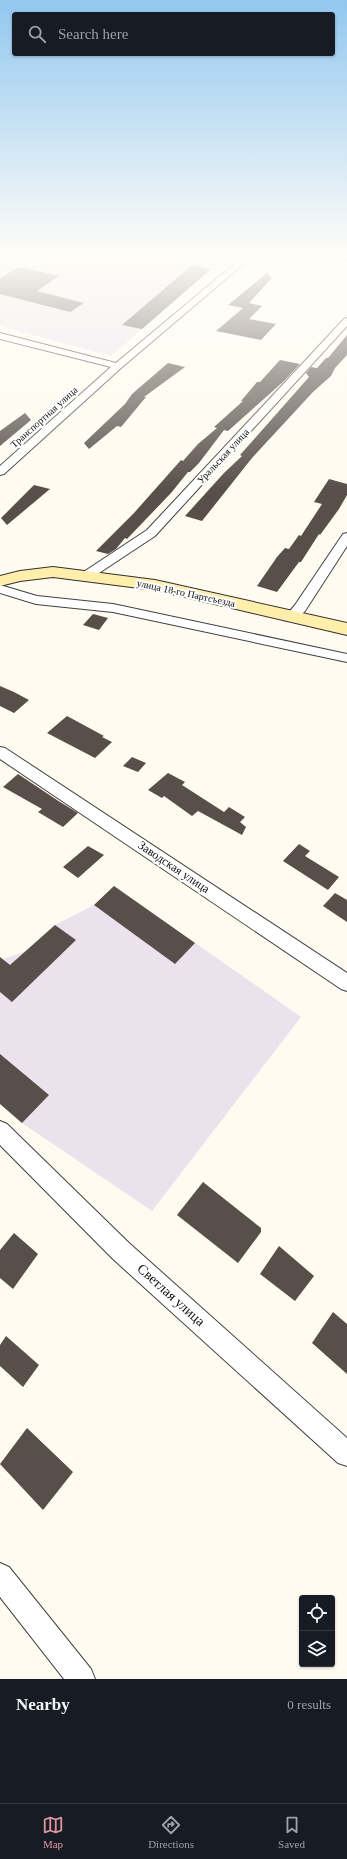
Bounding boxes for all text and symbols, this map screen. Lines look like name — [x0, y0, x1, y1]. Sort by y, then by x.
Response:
search box — [12, 12, 335, 56]
icon: search — [26, 23, 48, 45]
text: Search here — [58, 26, 128, 42]
street label: Транспортная улица — [8, 384, 80, 450]
street label: Уральская улица — [195, 426, 251, 486]
street label: улица 18-го Партсъезда — [136, 577, 237, 609]
street label: Заводская улица — [136, 838, 213, 896]
street label: Светлая улица — [134, 1261, 208, 1330]
map controls — [299, 1595, 335, 1667]
button: locate — [299, 1595, 335, 1631]
button: layers — [299, 1631, 335, 1667]
text: Nearby — [16, 1695, 70, 1714]
text: 0 results — [287, 1697, 331, 1712]
tab: Map — [42, 1814, 64, 1850]
tab: Directions — [148, 1814, 194, 1850]
tab: Saved — [278, 1814, 305, 1850]

